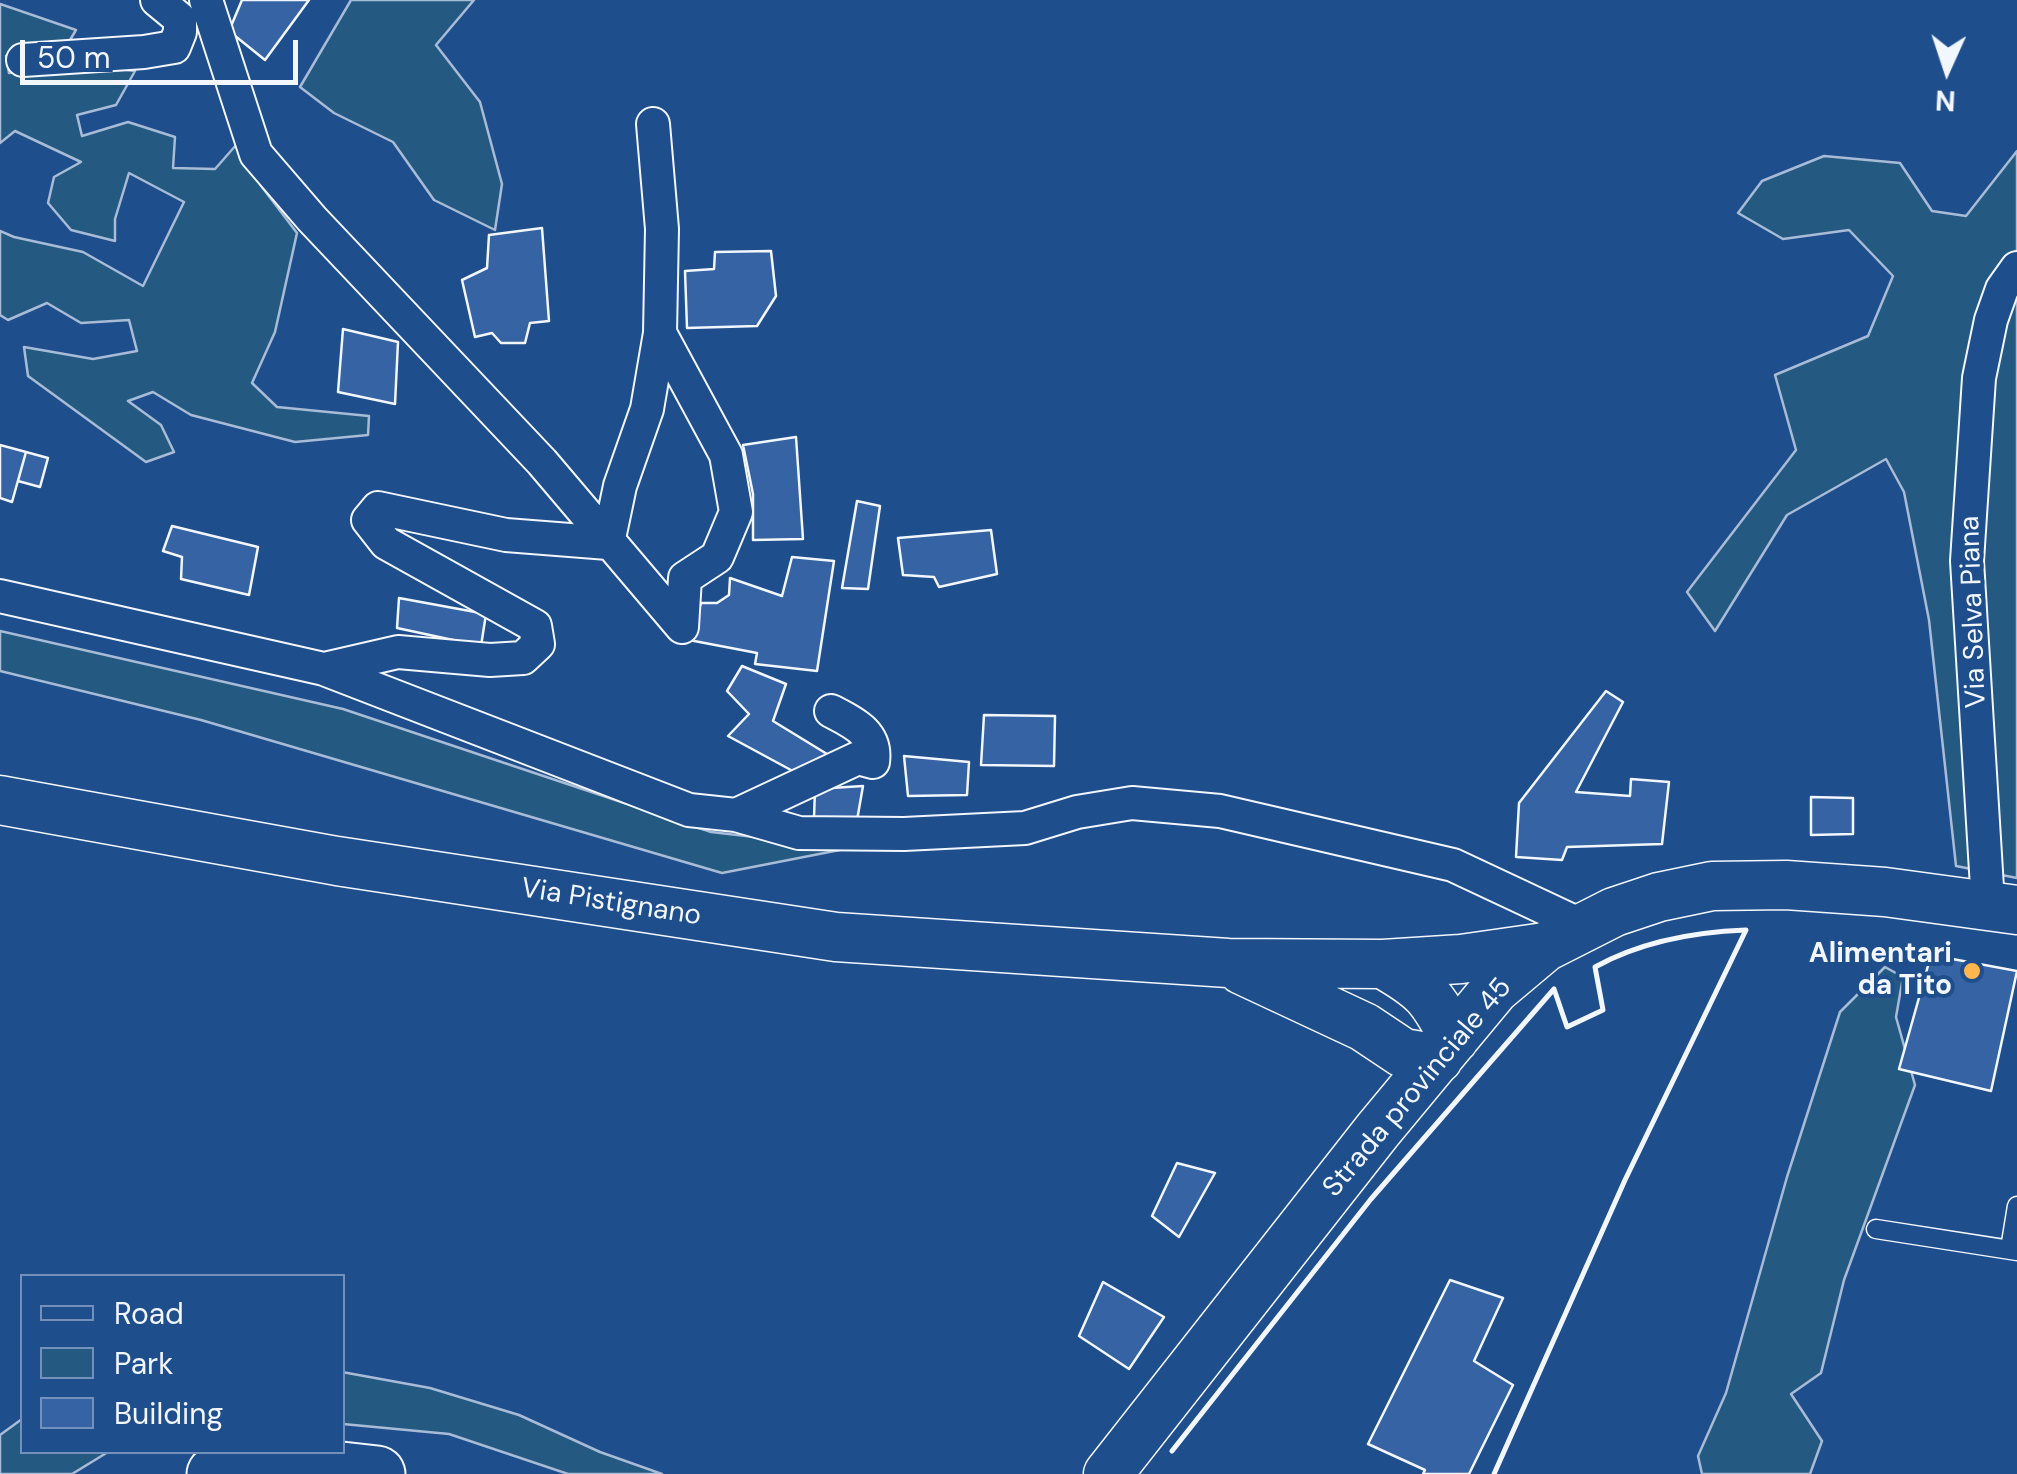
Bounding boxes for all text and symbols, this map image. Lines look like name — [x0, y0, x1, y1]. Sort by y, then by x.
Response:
scale bar — [25, 20, 302, 82]
north arrow — [1897, 20, 1997, 120]
text: 50 m — [37, 38, 111, 77]
text: N — [1934, 81, 1957, 119]
street label: Via Selva Piana — [1954, 515, 1994, 709]
street label: Via Pistignano — [519, 872, 703, 934]
place label: Alimentari da Tito — [1809, 938, 1952, 1004]
marker: Alimentari da Tito — [1961, 960, 1983, 982]
street label: Strada provinciale 45 — [1317, 972, 1519, 1204]
legend — [20, 1274, 345, 1454]
text: Road — [114, 1294, 184, 1333]
text: Park — [114, 1344, 173, 1383]
text: Building — [114, 1394, 223, 1433]

